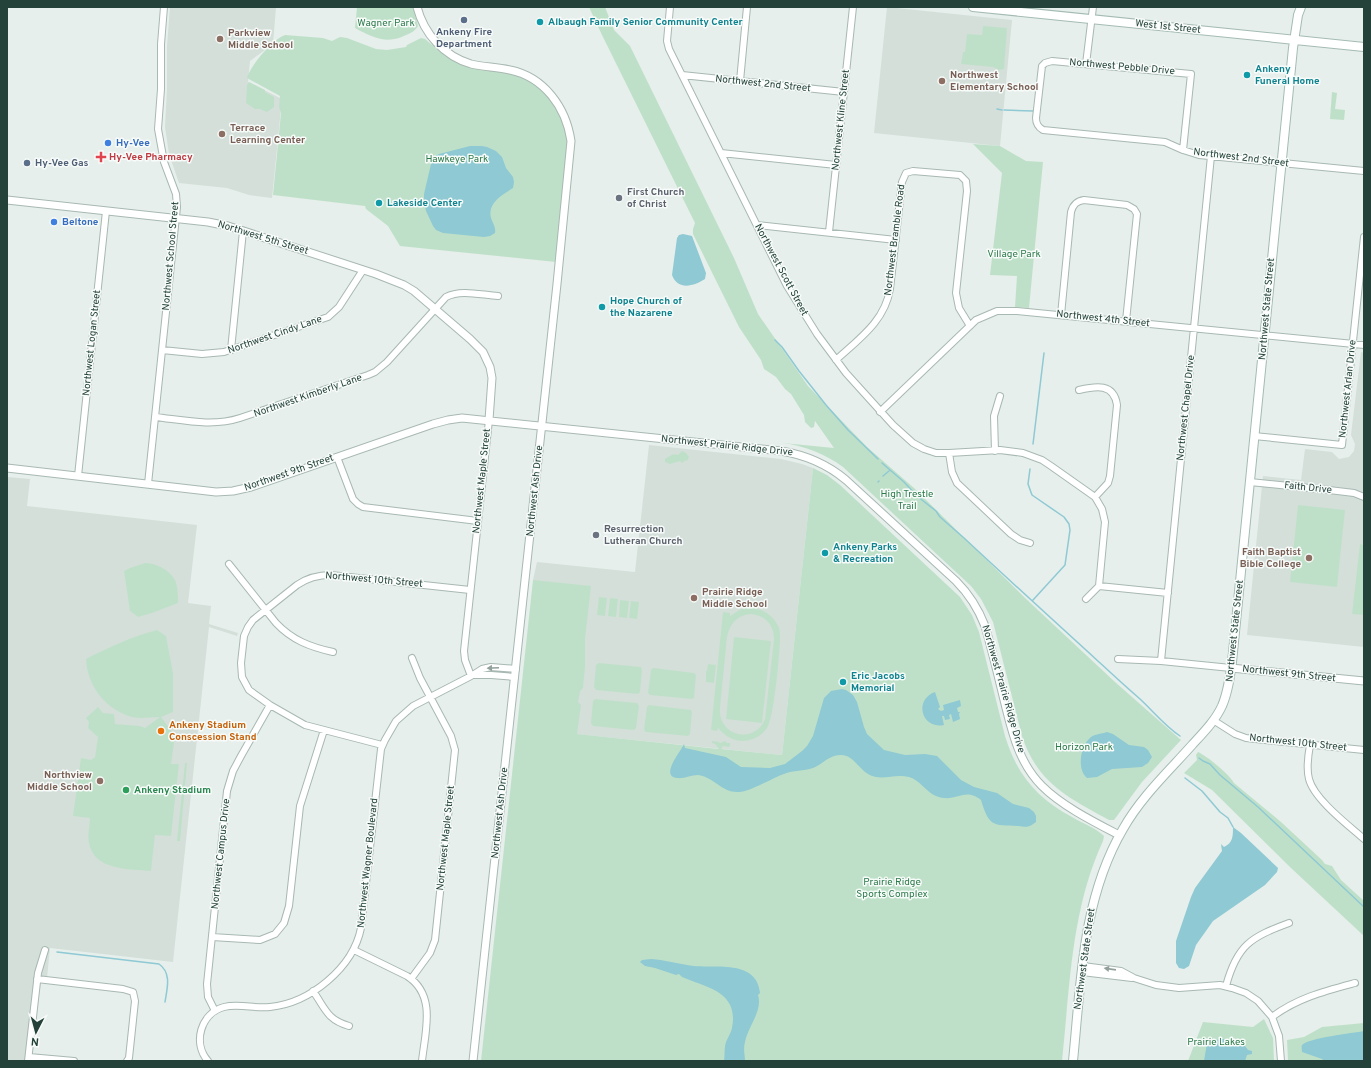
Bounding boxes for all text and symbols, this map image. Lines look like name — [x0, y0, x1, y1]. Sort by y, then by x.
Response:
marker: Ankeny Fire Department — [459, 15, 469, 25]
place label: Albaugh Family Senior Community Center — [548, 16, 744, 29]
park label: Wagner Park — [357, 17, 415, 30]
marker: Albaugh Family Senior Community Center — [535, 17, 545, 27]
street label: West 1st Street — [1135, 17, 1202, 37]
place label: Ankeny Fire Department — [436, 26, 492, 51]
place label: Parkview Middle School — [228, 27, 293, 52]
marker: Parkview Middle School — [215, 34, 225, 44]
street label: Northwest Pebble Drive — [1069, 56, 1175, 78]
place label: Ankeny Funeral Home — [1255, 63, 1320, 88]
street label: Northwest Kline Street — [829, 69, 853, 171]
place label: Northwest Elementary School — [950, 69, 1039, 94]
marker: Ankeny Funeral Home — [1242, 70, 1252, 80]
street label: Northwest 2nd Street — [714, 73, 812, 96]
marker: Northwest Elementary School — [937, 76, 947, 86]
place label: Terrace Learning Center — [230, 122, 306, 147]
marker: Terrace Learning Center — [217, 129, 227, 139]
place label: Hy-Vee — [116, 137, 150, 150]
marker: Hy-Vee — [103, 138, 113, 148]
street label: Northwest 2nd Street — [1192, 146, 1290, 170]
place label: Hy-Vee Pharmacy — [109, 151, 193, 164]
marker: Hy-Vee Pharmacy — [96, 152, 106, 162]
park label: Hawkeye Park — [426, 153, 488, 166]
place label: Hy-Vee Gas — [35, 157, 89, 170]
marker: Hy-Vee Gas — [22, 158, 32, 168]
street label: Northwest Bramble Road — [882, 184, 908, 296]
place label: First Church of Christ — [627, 186, 684, 211]
marker: First Church of Christ — [614, 193, 624, 203]
place label: Lakeside Center — [387, 197, 463, 210]
marker: Lakeside Center — [374, 198, 384, 208]
street label: Northwest School Street — [160, 201, 182, 311]
place label: Beltone — [62, 216, 99, 229]
marker: Beltone — [49, 217, 59, 227]
street label: Northwest 5th Street — [216, 218, 310, 258]
street label: Northwest Scott Street — [751, 222, 811, 318]
park label: Village Park — [987, 248, 1041, 261]
street label: Northwest State Street — [1256, 257, 1278, 361]
street label: Northwest Logan Street — [80, 289, 104, 397]
place label: Hope Church of the Nazarene — [610, 295, 682, 320]
marker: Hope Church of the Nazarene — [597, 302, 607, 312]
street label: Northwest 4th Street — [1056, 308, 1151, 330]
street label: Northwest Cindy Lane — [226, 313, 324, 357]
street label: Northwest Arlan Drive — [1336, 339, 1360, 439]
street label: Northwest Chapel Drive — [1174, 354, 1198, 462]
street label: Northwest Kimberly Lane — [252, 371, 364, 421]
street label: Northwest Maple Street — [470, 428, 494, 534]
street label: Northwest Prairie Ridge Drive — [660, 433, 794, 459]
street label: Northwest Ash Drive — [524, 445, 546, 537]
street label: Northwest 9th Street — [242, 452, 336, 494]
street label: Faith Drive — [1284, 479, 1332, 497]
park label: High Trestle Trail — [881, 488, 933, 513]
place label: Resurrection Lutheran Church — [604, 523, 683, 548]
marker: Resurrection Lutheran Church — [591, 530, 601, 540]
place label: Ankeny Parks & Recreation — [833, 541, 897, 566]
place label: Faith Baptist Bible College — [1240, 546, 1301, 571]
marker: Ankeny Parks & Recreation — [820, 548, 830, 558]
marker: Faith Baptist Bible College — [1304, 553, 1314, 563]
street label: Northwest 10th Street — [325, 569, 424, 591]
street label: Northwest State Street — [1223, 579, 1247, 683]
place label: Prairie Ridge Middle School — [702, 586, 767, 611]
marker: Prairie Ridge Middle School — [689, 593, 699, 603]
street label: Northwest Prairie Ridge Drive — [978, 624, 1028, 754]
street label: Northwest 9th Street — [1242, 663, 1337, 685]
one-way arrow — [487, 664, 499, 671]
place label: Eric Jacobs Memorial — [851, 670, 905, 695]
marker: Eric Jacobs Memorial — [838, 677, 848, 687]
place label: Ankeny Stadium Conscession Stand — [169, 719, 257, 744]
marker: Ankeny Stadium Conscession Stand — [156, 726, 166, 736]
street label: Northwest 10th Street — [1249, 731, 1348, 755]
park label: Horizon Park — [1055, 741, 1113, 754]
street label: Northwest Ash Drive — [489, 767, 511, 859]
place label: Northview Middle School — [27, 769, 93, 794]
marker: Northview Middle School — [95, 776, 105, 786]
place label: Ankeny Stadium — [134, 784, 211, 797]
marker: Ankeny Stadium — [121, 785, 131, 795]
street label: Northwest Maple Street — [434, 785, 458, 891]
street label: Northwest Wagner Boulevard — [355, 797, 381, 929]
street label: Northwest Campus Drive — [209, 798, 233, 910]
park label: Prairie Ridge Sports Complex — [856, 876, 928, 901]
street label: Northwest State Street — [1071, 907, 1099, 1011]
one-way arrow — [1104, 966, 1116, 972]
north arrow — [16, 1012, 56, 1052]
text: N — [30, 1034, 40, 1048]
park label: Prairie Lakes — [1187, 1036, 1245, 1049]

